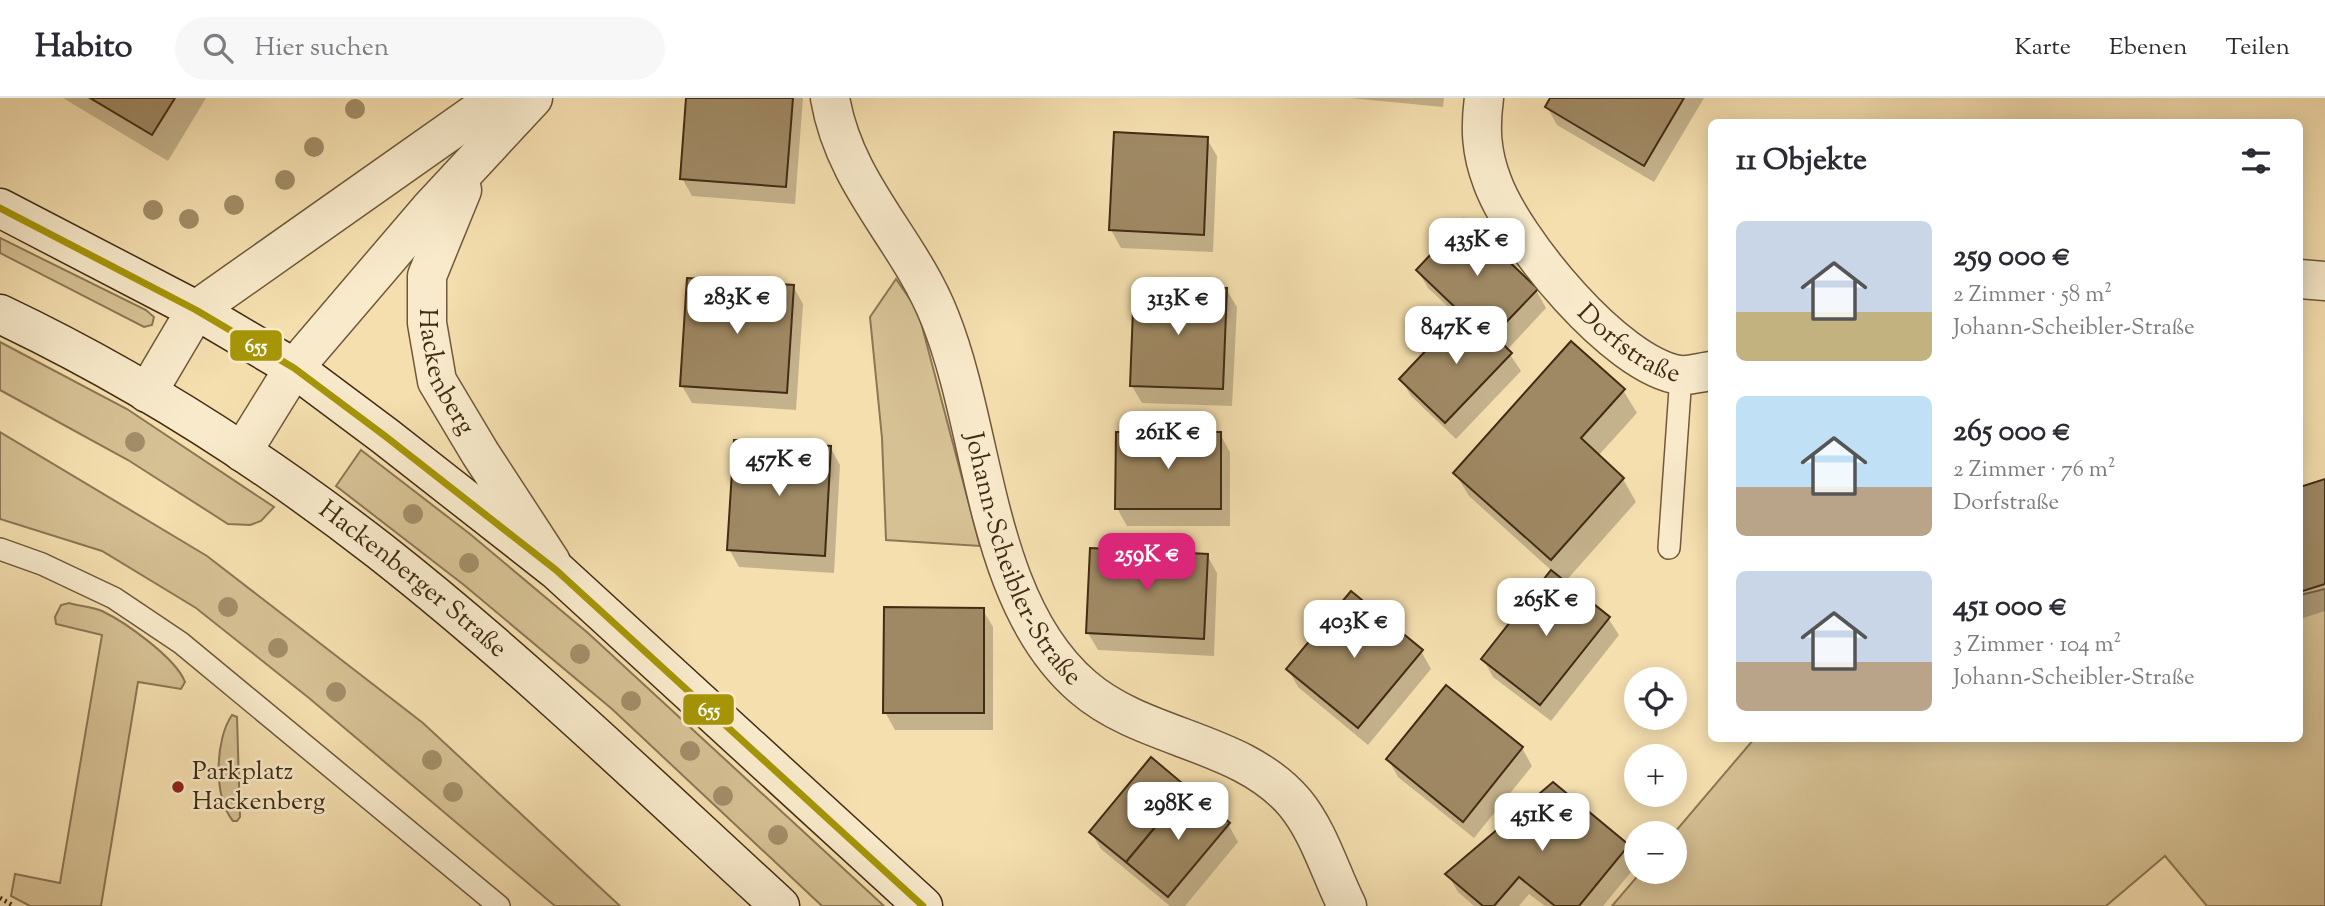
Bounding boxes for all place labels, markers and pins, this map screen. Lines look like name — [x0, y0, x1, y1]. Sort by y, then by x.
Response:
pin: 435K € — [1420, 218, 1534, 278]
pin: 283K € — [680, 276, 794, 336]
pin: 313K € — [1121, 278, 1235, 337]
pin: 847K € — [1399, 306, 1513, 366]
pin: 261K € — [1111, 412, 1225, 471]
pin: 457K € — [722, 438, 836, 498]
pin: 259K € — [1090, 533, 1204, 593]
pin: 265K € — [1489, 578, 1603, 638]
pin: 403K € — [1297, 601, 1411, 660]
place label: Parkplatz Hackenberg — [192, 754, 325, 821]
marker: Parkplatz Hackenberg — [170, 779, 186, 795]
pin: 298K € — [1121, 782, 1235, 842]
pin: 451K € — [1485, 794, 1599, 853]

